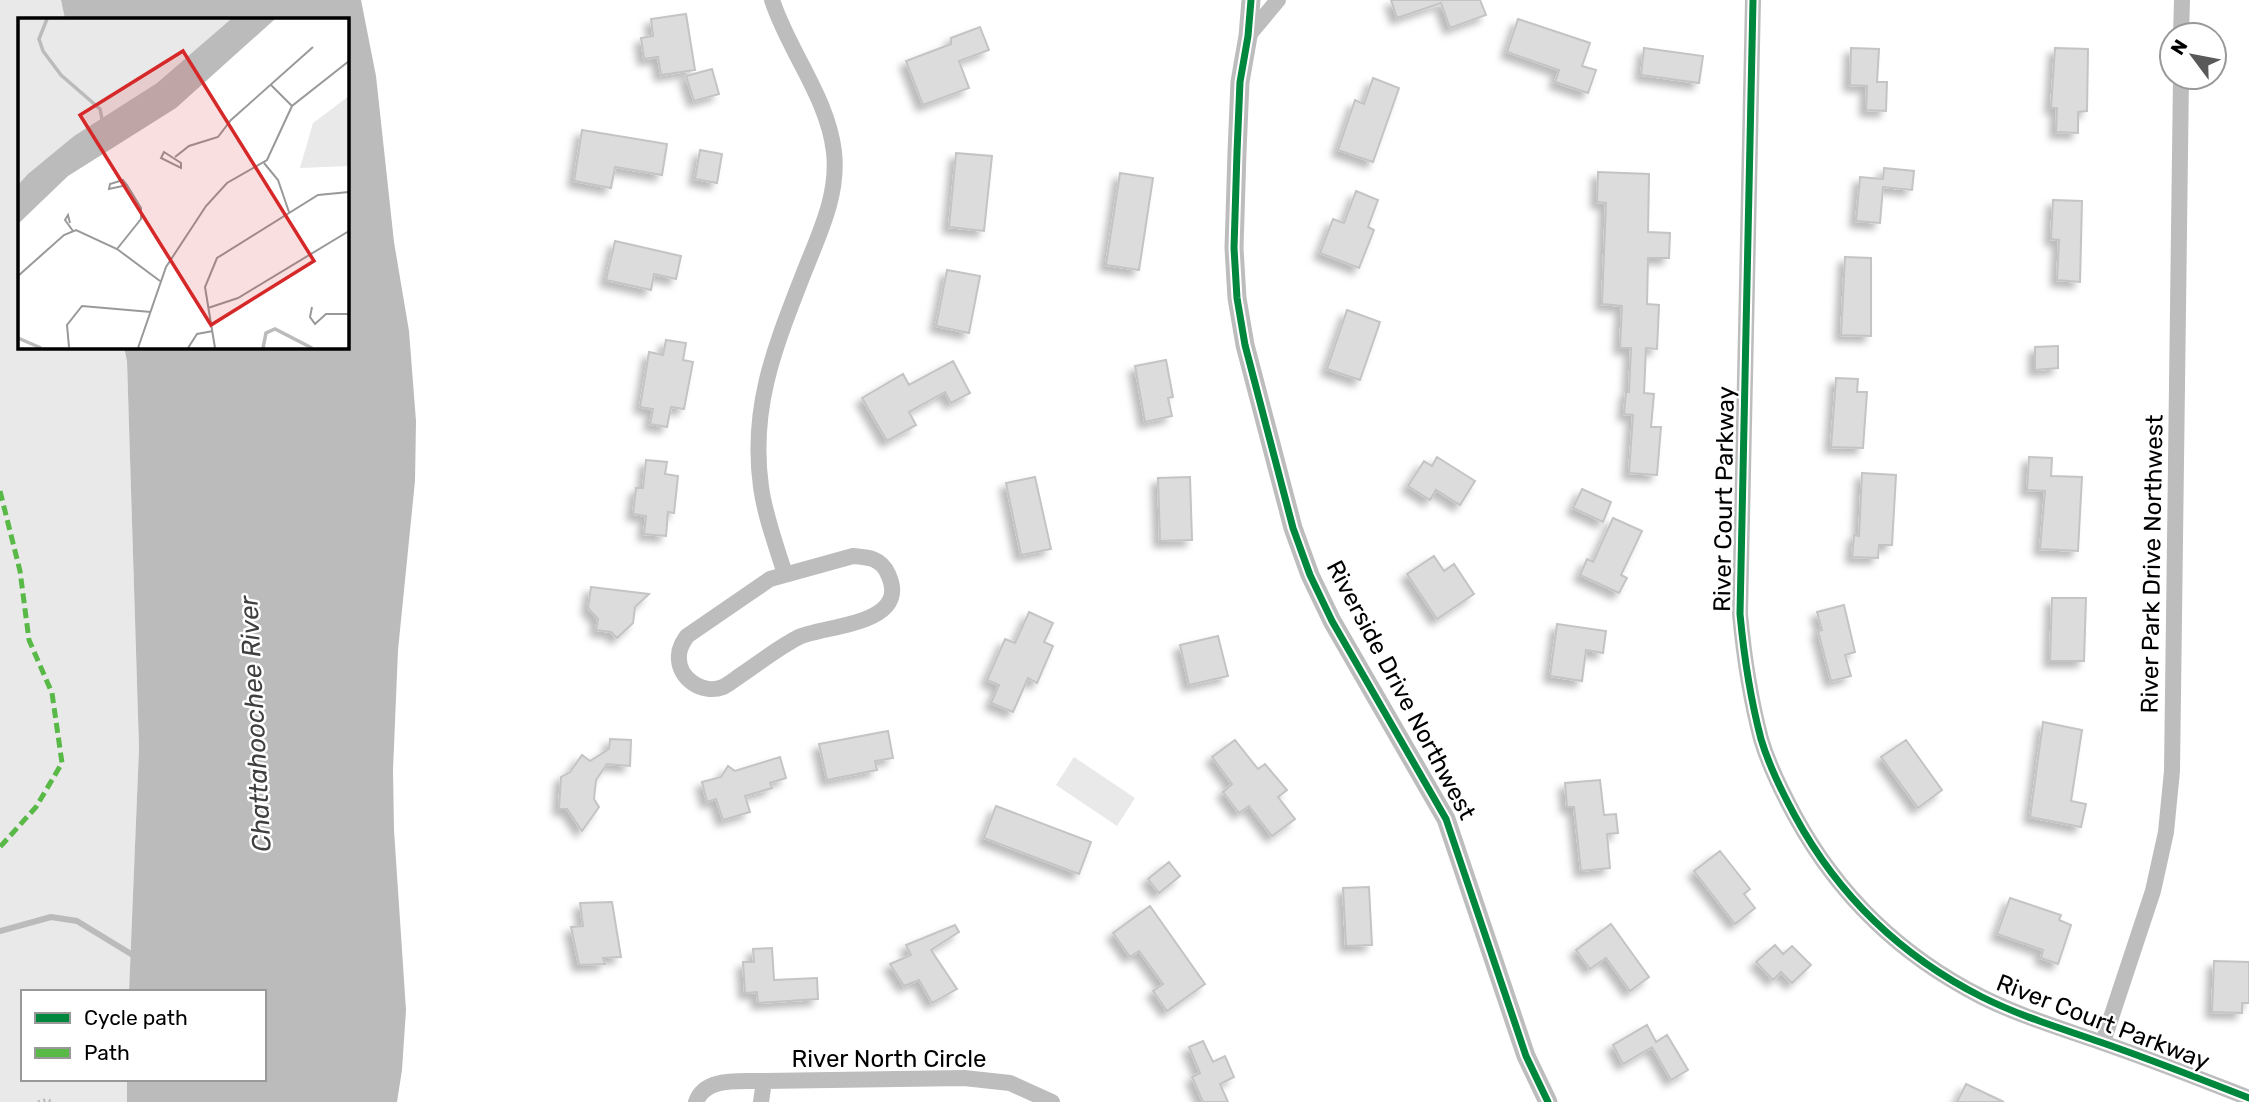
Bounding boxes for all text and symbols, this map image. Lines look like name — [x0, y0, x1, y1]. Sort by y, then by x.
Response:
inset map — [18, 18, 348, 348]
north arrow — [2158, 21, 2228, 91]
text: N — [2166, 35, 2192, 59]
street label: River Court Parkway — [1708, 386, 1740, 612]
street label: River Park Drive Northwest — [2135, 414, 2169, 714]
street label: Riverside Drive Northwest — [1321, 556, 1481, 824]
water label: Chattahoochee River — [233, 594, 278, 853]
street label: River Court Parkway — [1993, 968, 2213, 1076]
legend — [21, 990, 266, 1081]
text: Cycle path — [84, 1005, 188, 1030]
text: Path — [84, 1040, 130, 1065]
street label: River North Circle — [792, 1045, 986, 1073]

